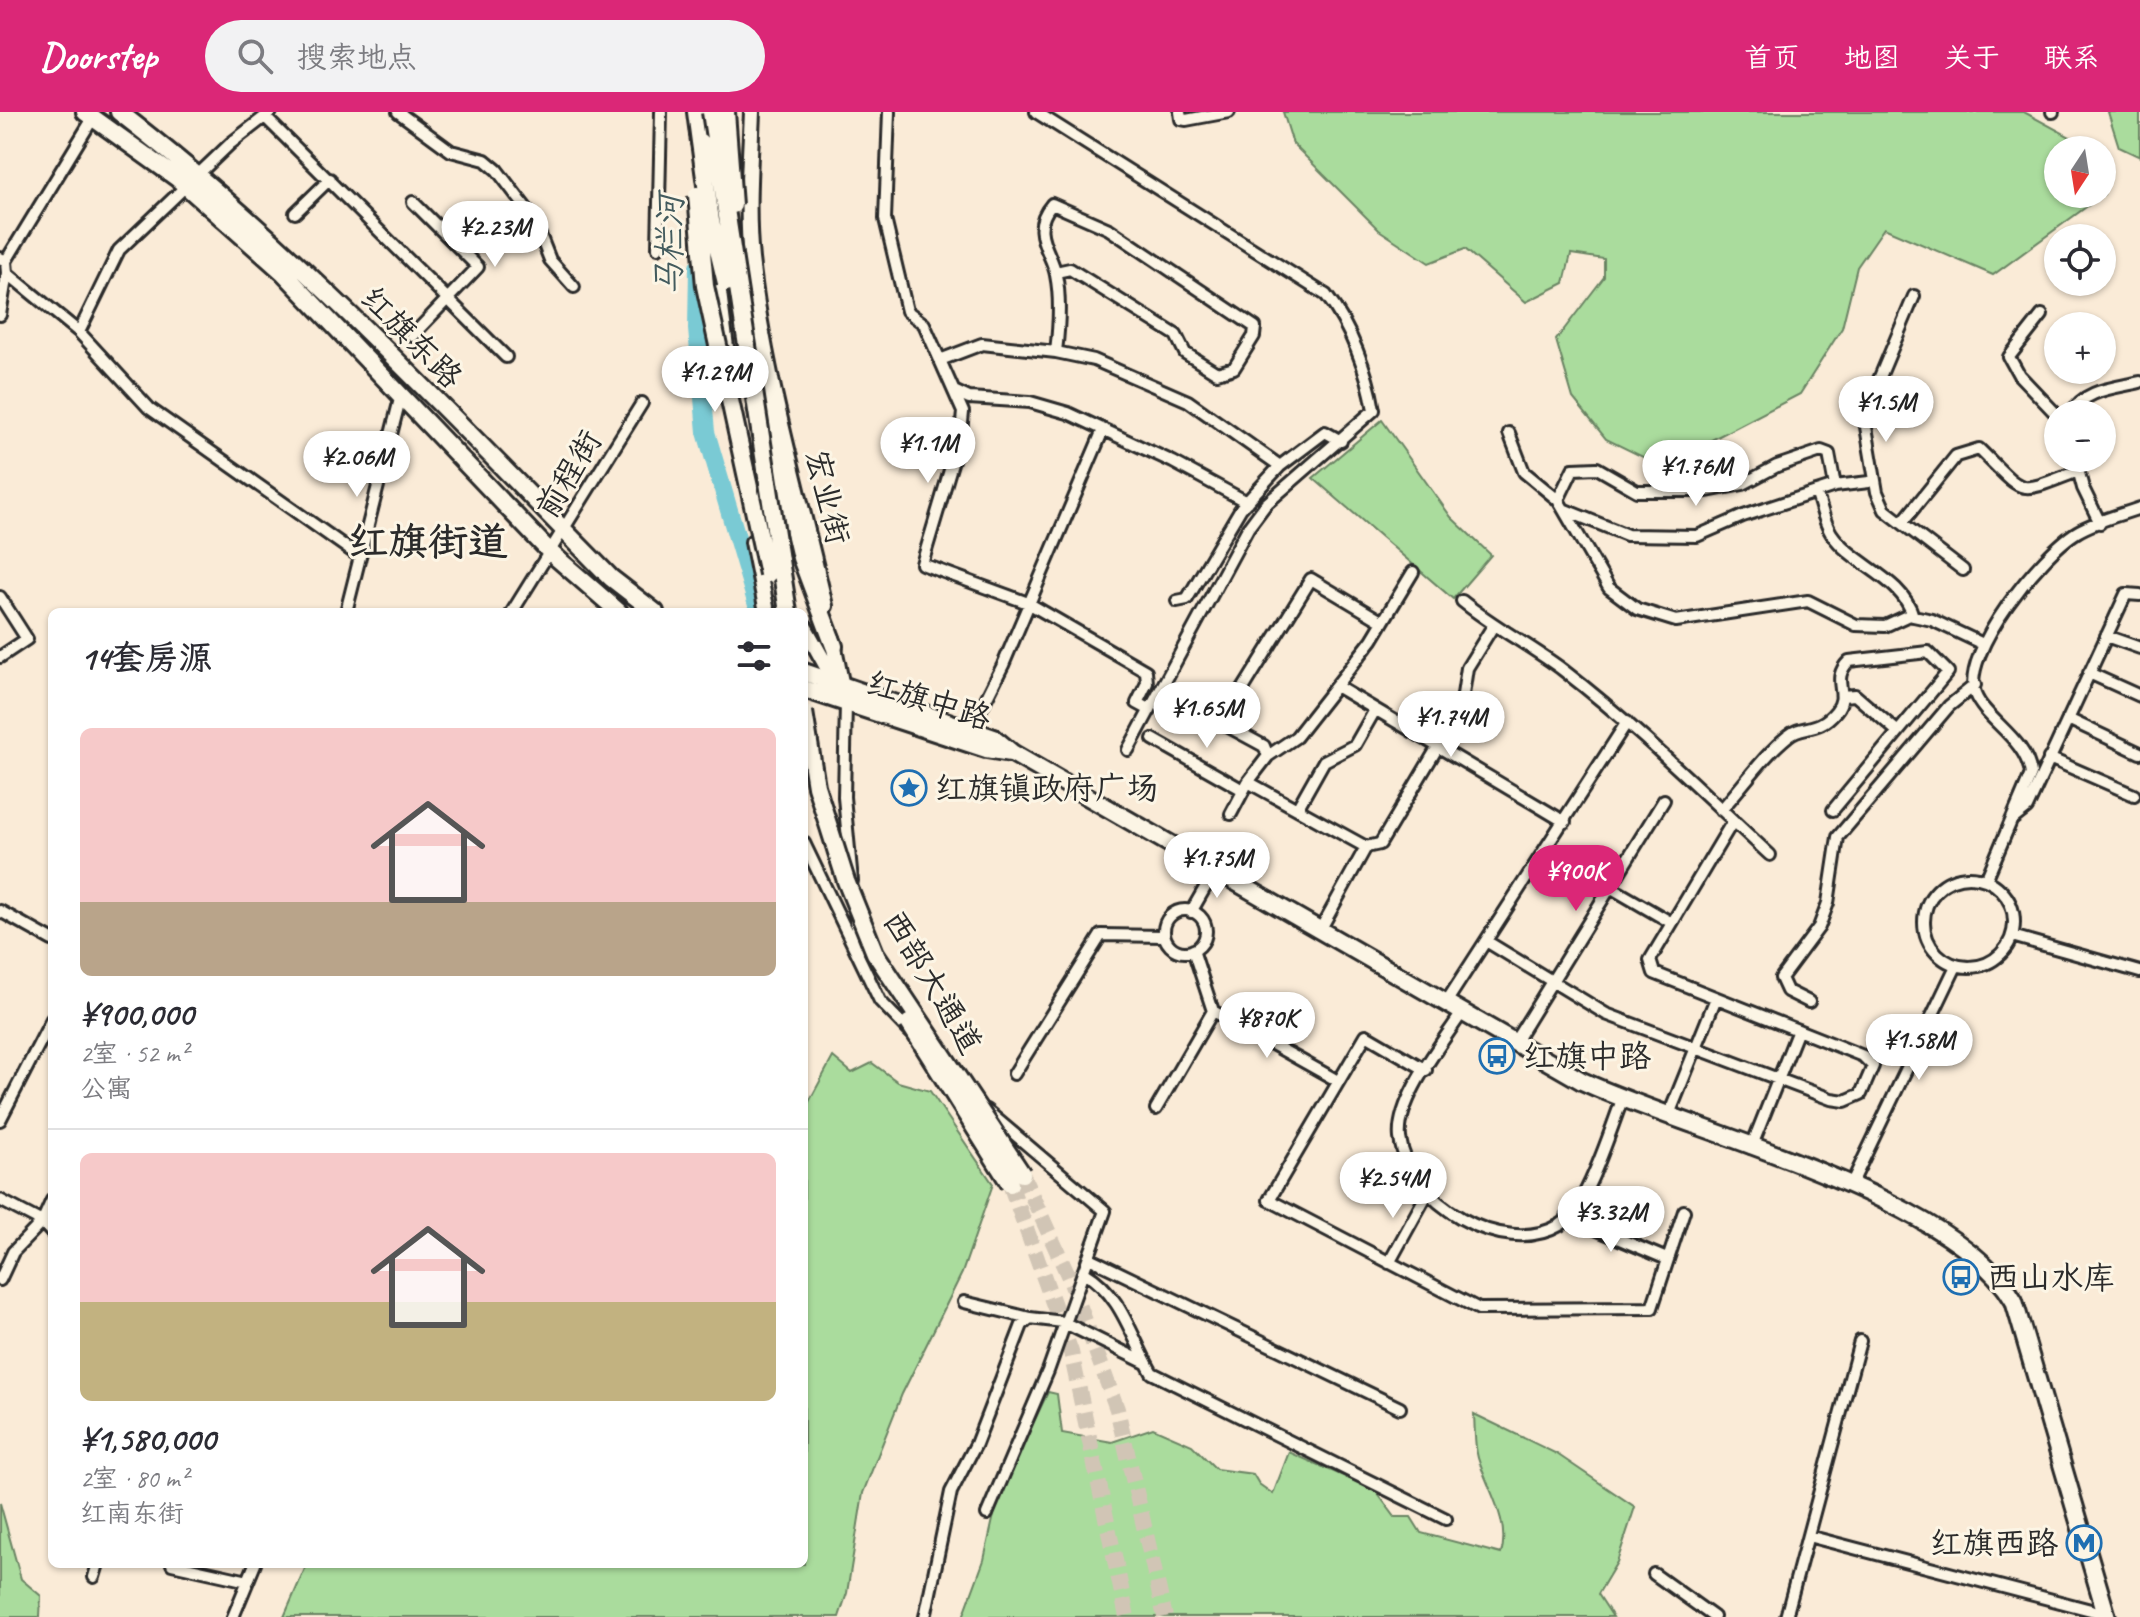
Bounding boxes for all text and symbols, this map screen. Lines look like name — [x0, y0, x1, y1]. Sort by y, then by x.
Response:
search box — [205, 20, 765, 92]
text: Doorstep — [40, 33, 157, 80]
icon: search — [233, 34, 277, 78]
text: 搜索地点 — [297, 38, 417, 76]
text: 首页 — [1744, 40, 1800, 75]
text: 地图 — [1844, 40, 1900, 75]
text: 关于 — [1944, 40, 2000, 75]
text: 联系 — [2044, 40, 2100, 75]
north arrow — [2044, 136, 2116, 208]
map controls — [2044, 136, 2116, 472]
water label: 马栏河 — [647, 189, 692, 296]
pin: ¥2.23M — [430, 201, 560, 269]
text: ¥2.23M — [460, 210, 530, 243]
button: locate — [2044, 224, 2116, 296]
street label: 红旗东路 — [352, 278, 471, 397]
button: + — [2044, 312, 2116, 384]
pin: ¥1.29M — [650, 346, 780, 414]
text: ¥1.29M — [680, 355, 750, 388]
pin: ¥1.5M — [1830, 376, 1942, 444]
text: ¥1.5M — [1857, 385, 1915, 418]
button: − — [2044, 400, 2116, 472]
pin: ¥1.1M — [872, 417, 984, 485]
street label: 前程街 — [526, 423, 611, 526]
text: ¥1.1M — [898, 426, 958, 459]
pin: ¥2.06M — [292, 431, 422, 499]
text: ¥2.06M — [321, 440, 393, 473]
pin: ¥1.76M — [1631, 440, 1761, 508]
street label: 宏业街 — [796, 446, 859, 549]
text: ¥1.76M — [1660, 449, 1732, 482]
district label: 红旗街道 — [348, 517, 508, 567]
icon: filters — [732, 634, 776, 678]
text: 14套房源 — [80, 636, 213, 679]
street label: 红旗中路 — [862, 662, 996, 739]
pin: ¥1.65M — [1142, 682, 1272, 750]
text: ¥1.65M — [1171, 691, 1243, 724]
pin: ¥1.74M — [1386, 691, 1516, 759]
text: ¥1.74M — [1416, 700, 1486, 733]
place label: 红旗镇政府广场 — [935, 768, 1159, 809]
place icon: 红旗镇政府广场 — [890, 769, 928, 807]
icon: home — [356, 780, 500, 924]
pin: ¥1.75M — [1152, 832, 1282, 900]
text: ¥1.75M — [1182, 841, 1252, 874]
pin: ¥900K — [1520, 845, 1632, 913]
text: ¥900K — [1546, 854, 1606, 887]
street label: 西部大通道 — [874, 903, 991, 1061]
text: ¥900,000 — [80, 992, 193, 1035]
pin: ¥870K — [1211, 992, 1323, 1060]
text: ¥870K — [1237, 1001, 1297, 1034]
pin: ¥1.58M — [1854, 1014, 1984, 1082]
text: ¥1.58M — [1884, 1023, 1954, 1056]
place label: 红旗中路 — [1523, 1036, 1651, 1077]
text: 2室 · 52 m² — [80, 1037, 188, 1070]
bus stop icon: 红旗中路 — [1478, 1037, 1516, 1075]
text: 公寓 — [80, 1072, 132, 1105]
pin: ¥2.54M — [1328, 1152, 1458, 1220]
text: ¥2.54M — [1358, 1161, 1428, 1194]
pin: ¥3.32M — [1546, 1186, 1676, 1254]
text: ¥3.32M — [1576, 1195, 1646, 1228]
icon: home — [356, 1205, 500, 1349]
place label: 西山水库 — [1987, 1257, 2115, 1298]
bus stop icon: 西山水库 — [1942, 1258, 1980, 1296]
text: ¥1,580,000 — [80, 1417, 215, 1460]
text: 2室 · 80 m² — [80, 1462, 188, 1495]
text: 红南东街 — [80, 1497, 184, 1530]
place label: 红旗西路 — [1930, 1523, 2058, 1564]
metro station icon: 红旗西路 — [2065, 1524, 2103, 1562]

